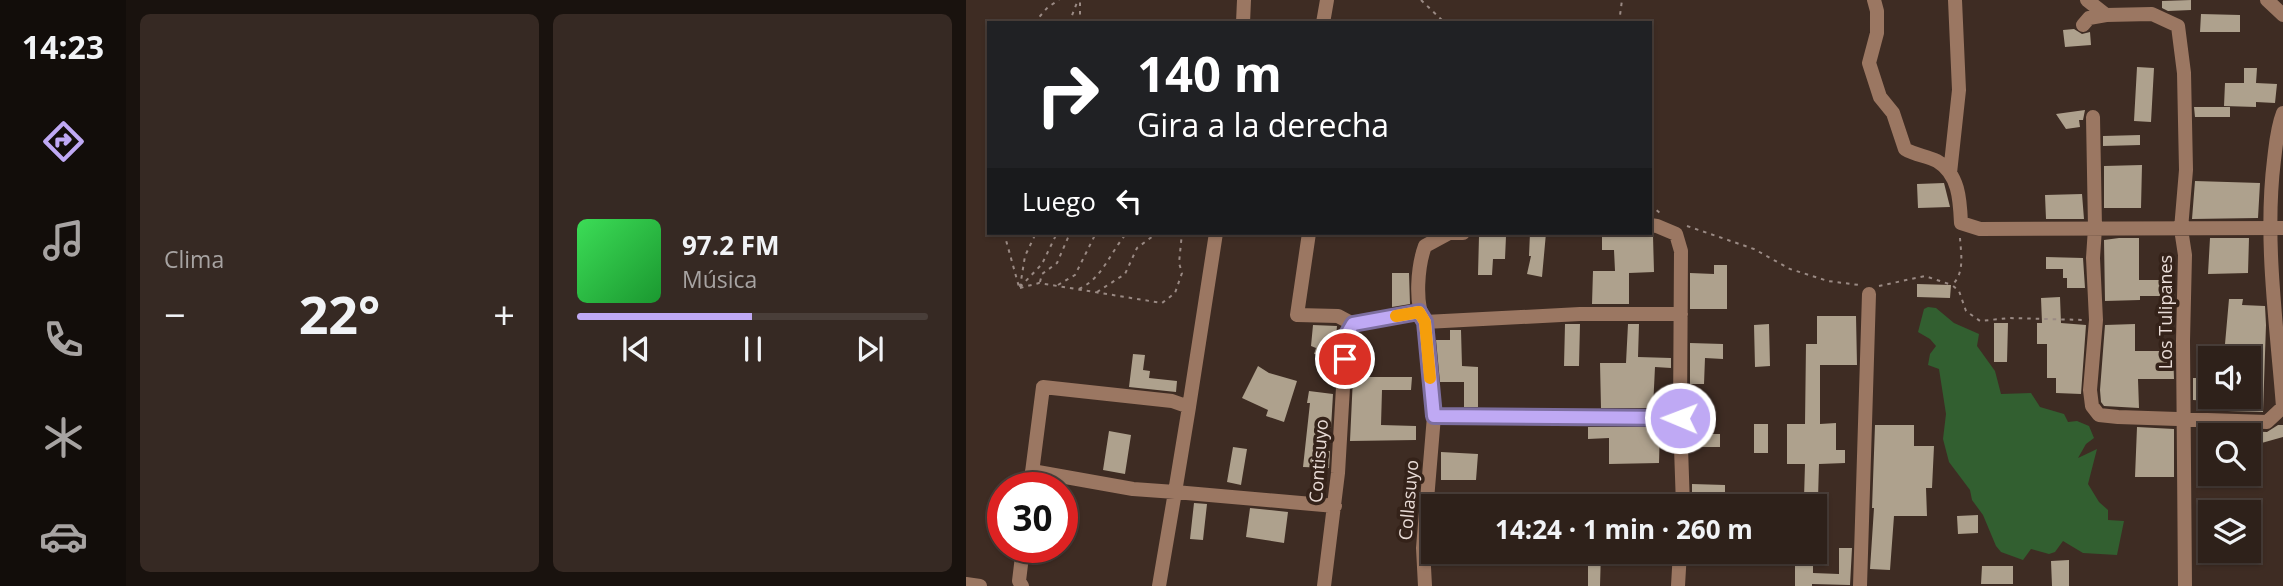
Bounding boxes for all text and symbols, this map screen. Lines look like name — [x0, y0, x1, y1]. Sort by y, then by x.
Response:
text: 14:23 — [22, 25, 104, 68]
text: 140 m — [1137, 40, 1282, 106]
icon: right — [1022, 49, 1113, 140]
text: Gira a la derecha — [1137, 103, 1389, 146]
icon: directions — [39, 117, 88, 166]
icon: left — [1110, 182, 1148, 220]
text: Luego — [1022, 183, 1096, 219]
icon: music — [39, 216, 88, 265]
text: 97.2 FM — [682, 227, 780, 263]
text: Clima — [164, 243, 224, 275]
street label: Los Tulipanes — [2153, 255, 2177, 369]
text: Música — [682, 263, 757, 295]
text: 22° — [299, 278, 380, 349]
text: − — [164, 288, 186, 340]
text: + — [493, 288, 515, 340]
icon: phone — [39, 315, 88, 364]
pin — [1315, 329, 1375, 389]
icon: previous — [617, 330, 655, 368]
icon: pause — [734, 330, 772, 368]
icon: next — [851, 330, 889, 368]
icon: arrive — [1326, 340, 1364, 378]
map controls — [2198, 346, 2261, 563]
button: sound — [2198, 346, 2261, 409]
position arrow — [1643, 381, 1717, 455]
icon: climate — [39, 413, 88, 462]
street label: Contisuyo — [1303, 418, 1333, 504]
button: search — [2198, 423, 2261, 486]
street label: Collasuyo — [1393, 459, 1423, 541]
speed limit sign: 30 — [987, 472, 1078, 563]
button: layers — [2198, 500, 2261, 563]
text: 14:24 · 1 min · 260 m — [1495, 511, 1753, 547]
icon: car — [39, 512, 88, 561]

